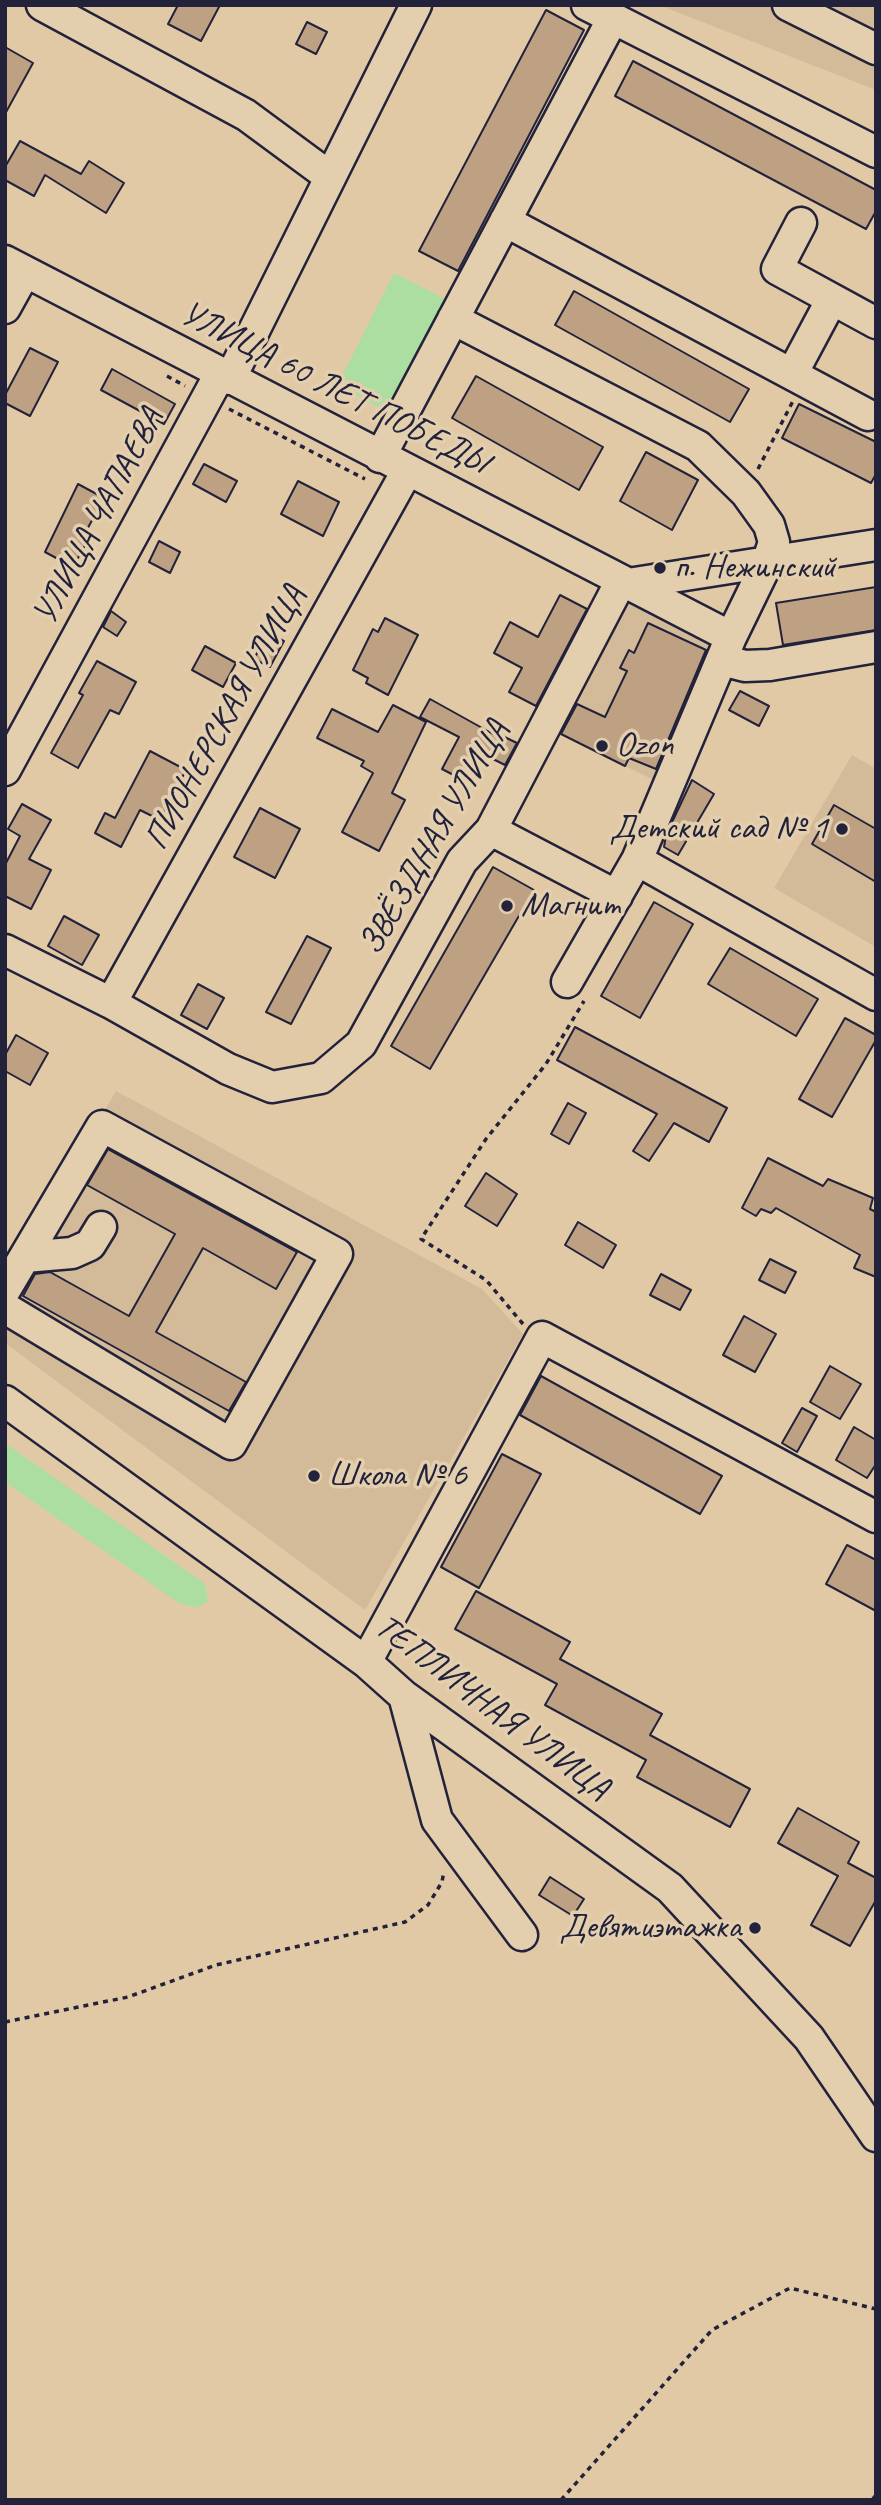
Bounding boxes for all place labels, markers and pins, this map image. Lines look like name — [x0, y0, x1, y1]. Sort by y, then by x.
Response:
place label: п. Нежинский — [674, 547, 835, 589]
marker: п. Нежинский — [652, 560, 668, 576]
place label: Ozon — [616, 725, 674, 767]
marker: Ozon — [594, 738, 610, 754]
place label: Детский сад № 1 — [609, 808, 828, 850]
marker: Детский сад № 1 — [834, 821, 850, 837]
place label: Магнит — [521, 885, 620, 927]
marker: Магнит — [499, 898, 515, 914]
place label: Школа № 6 — [328, 1455, 467, 1497]
marker: Школа № 6 — [306, 1468, 322, 1484]
place label: Девятиэтажка — [559, 1907, 741, 1949]
marker: Девятиэтажка — [747, 1920, 763, 1936]

